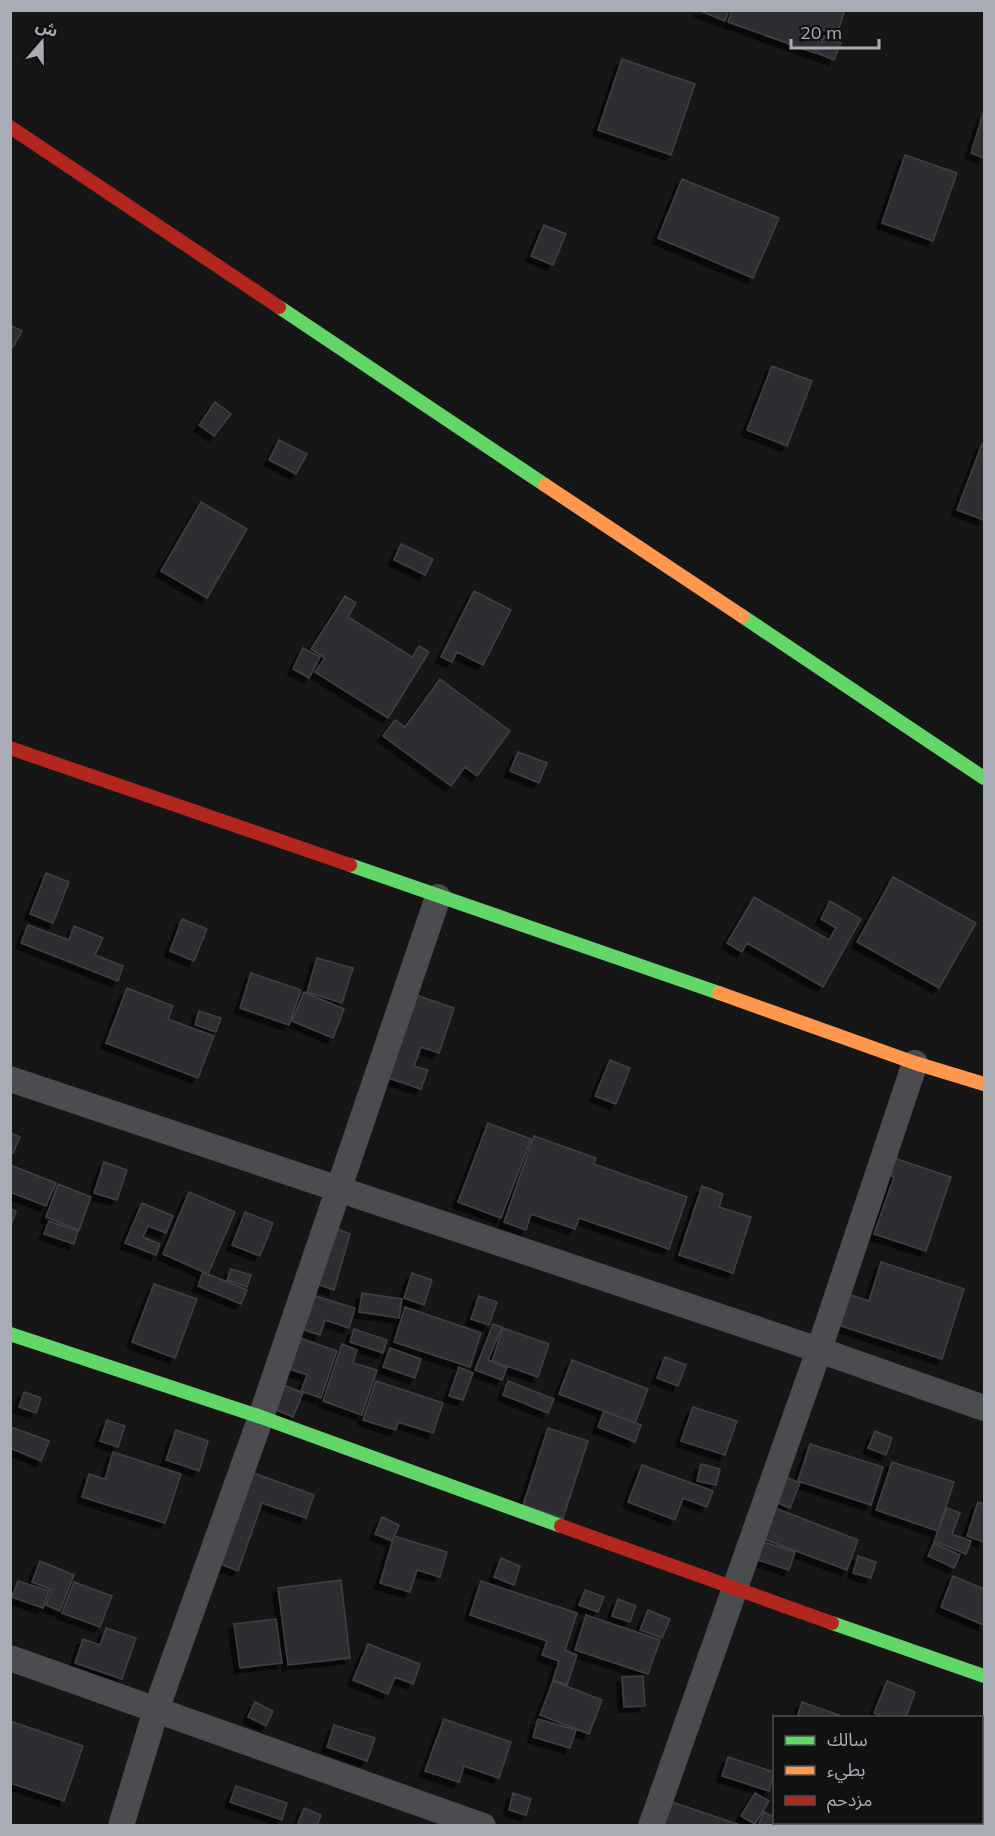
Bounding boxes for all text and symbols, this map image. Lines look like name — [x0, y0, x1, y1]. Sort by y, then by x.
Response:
north arrow — [12, 12, 72, 72]
scale bar — [791, 12, 880, 50]
text: ش — [33, 15, 61, 41]
text: 20 m — [800, 21, 842, 44]
legend — [773, 1716, 983, 1824]
text: سالك — [827, 1728, 868, 1751]
text: بطيء — [827, 1758, 865, 1783]
text: مزدحم — [827, 1788, 872, 1813]

